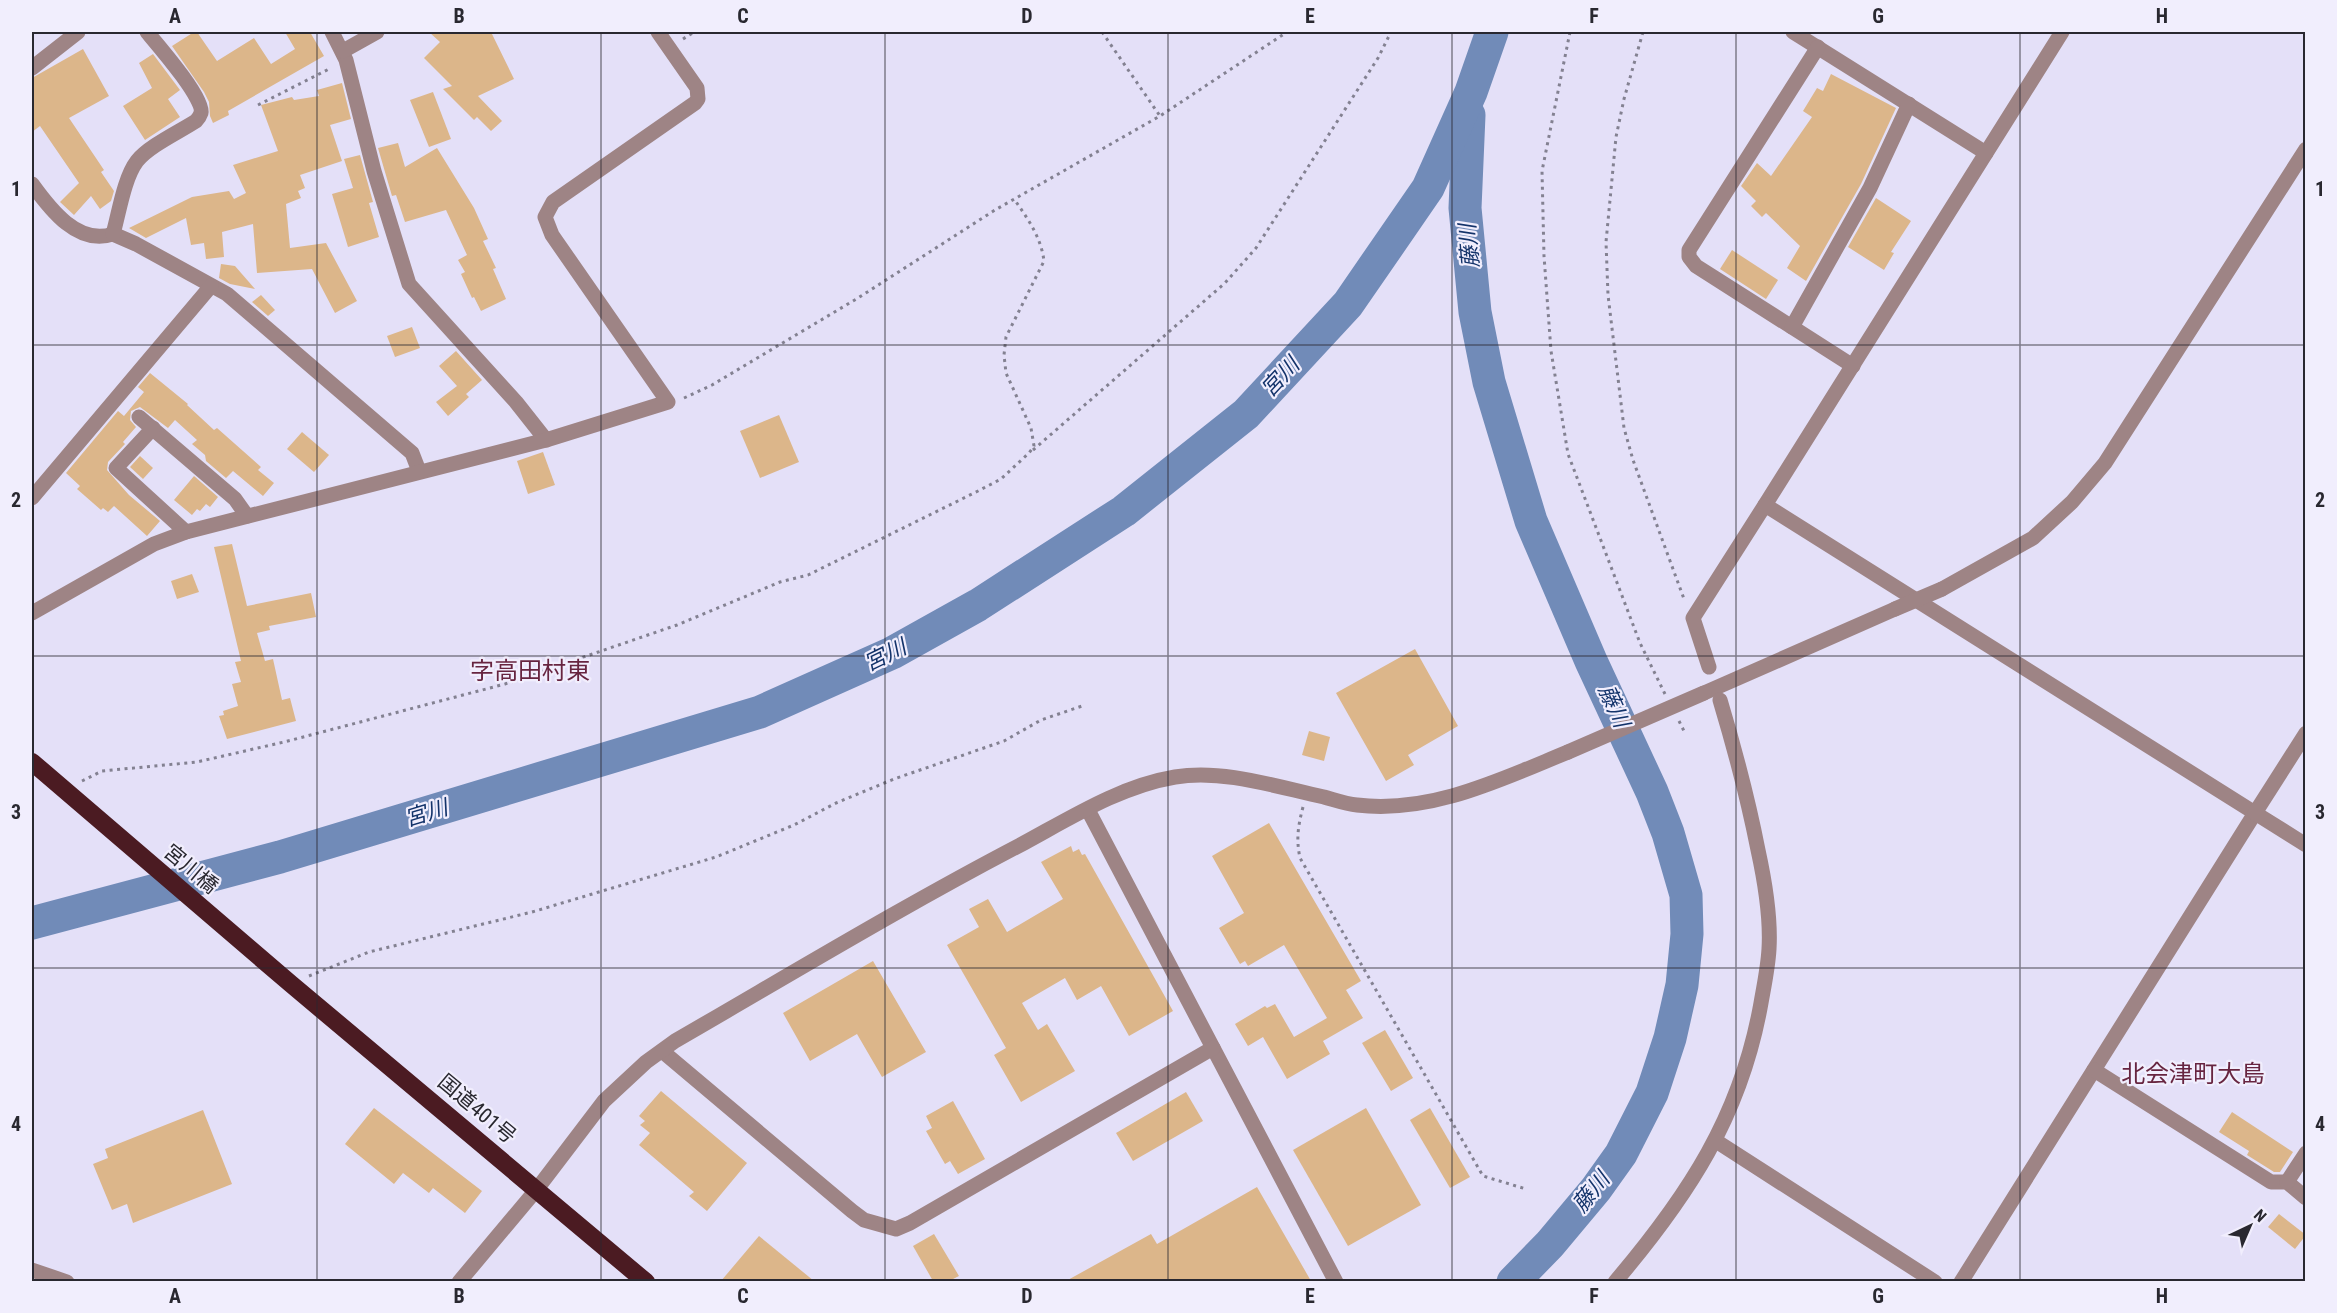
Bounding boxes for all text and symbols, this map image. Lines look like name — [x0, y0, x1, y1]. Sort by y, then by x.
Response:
text: A — [169, 4, 181, 28]
text: B — [453, 4, 465, 28]
text: C — [737, 4, 749, 28]
text: D — [1021, 4, 1033, 28]
text: E — [1305, 4, 1315, 28]
text: F — [1589, 4, 1599, 28]
text: G — [1872, 4, 1884, 28]
text: H — [2156, 4, 2168, 28]
text: 1 — [11, 177, 21, 201]
text: 1 — [2315, 177, 2325, 201]
water label: 藤川 — [1454, 221, 1483, 269]
water label: 宮川 — [1256, 351, 1306, 402]
text: 2 — [11, 488, 21, 512]
text: 2 — [2315, 488, 2325, 512]
water label: 宮川 — [860, 633, 912, 676]
district label: 字高田村東 — [470, 657, 590, 685]
water label: 藤川 — [1594, 681, 1635, 733]
water label: 宮川 — [401, 794, 453, 831]
text: 3 — [11, 800, 21, 824]
text: 3 — [2315, 800, 2325, 824]
street label: 宮川橋 — [159, 840, 223, 898]
district label: 北会津町大島 — [2121, 1060, 2265, 1088]
street label: 国道401号 — [433, 1070, 521, 1148]
text: 4 — [11, 1112, 21, 1136]
text: 4 — [2315, 1112, 2325, 1136]
water label: 藤川 — [1567, 1165, 1616, 1217]
north arrow — [2220, 1196, 2280, 1256]
text: N — [2250, 1205, 2270, 1226]
text: A — [169, 1284, 181, 1308]
text: B — [453, 1284, 465, 1308]
text: C — [737, 1284, 749, 1308]
text: D — [1021, 1284, 1033, 1308]
text: E — [1305, 1284, 1315, 1308]
text: F — [1589, 1284, 1599, 1308]
text: G — [1872, 1284, 1884, 1308]
text: H — [2156, 1284, 2168, 1308]

